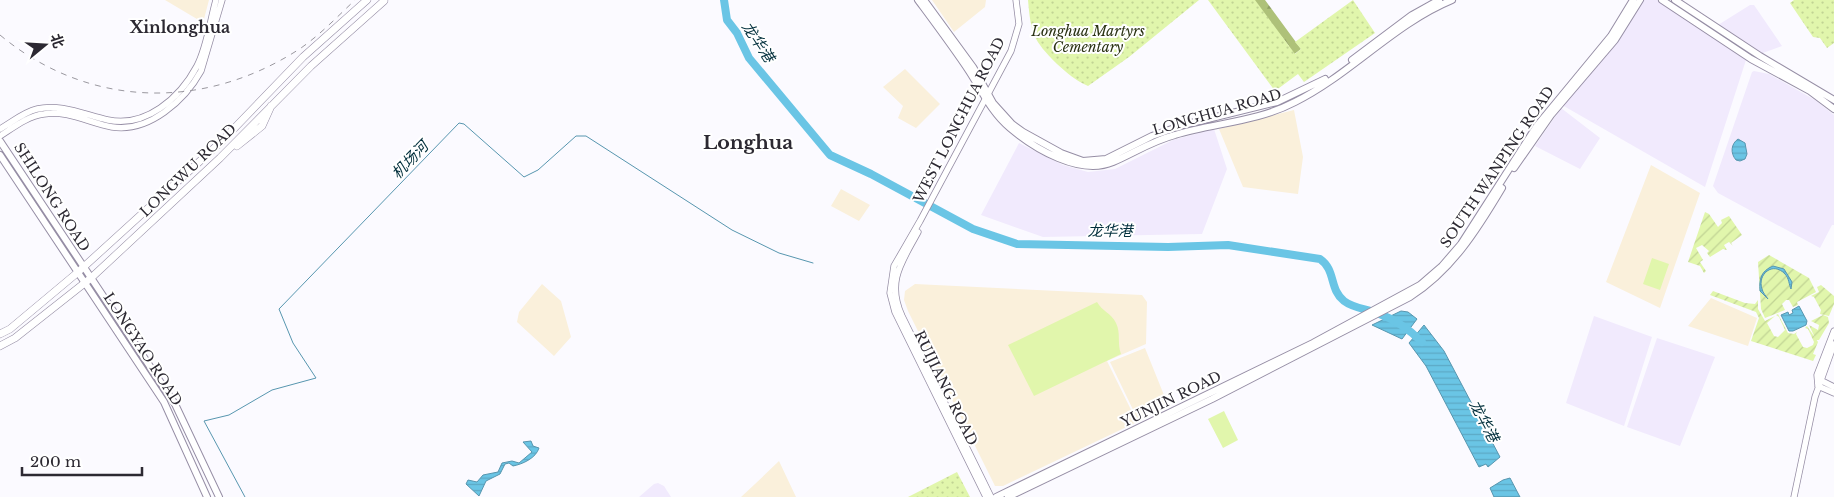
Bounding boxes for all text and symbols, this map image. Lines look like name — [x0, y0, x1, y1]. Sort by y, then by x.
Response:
district label: Xinlonghua — [129, 17, 230, 37]
water label: 龙华港 — [738, 18, 780, 67]
north arrow — [20, 20, 70, 70]
park label: Longhua Martyrs Cementary — [1030, 22, 1145, 56]
text: 北 — [47, 32, 68, 50]
street label: WEST LONGHUA ROAD — [909, 34, 1009, 207]
street label: SOUTH WANPING ROAD — [1436, 83, 1558, 251]
street label: LONGHUA ROAD — [1150, 85, 1284, 139]
street label: LONGWU ROAD — [136, 119, 240, 221]
district label: Longhua — [703, 131, 793, 154]
water label: 机场河 — [387, 135, 434, 182]
street label: SHILONG ROAD — [10, 139, 94, 255]
water label: 龙华港 — [1087, 221, 1134, 240]
street label: LONGYAO ROAD — [100, 289, 186, 409]
street label: RUIJIANG ROAD — [910, 327, 982, 449]
street label: YUNJIN ROAD — [1117, 367, 1224, 432]
water label: 龙华港 — [1465, 396, 1504, 447]
scale bar — [22, 444, 142, 476]
text: 200 m — [30, 452, 81, 471]

